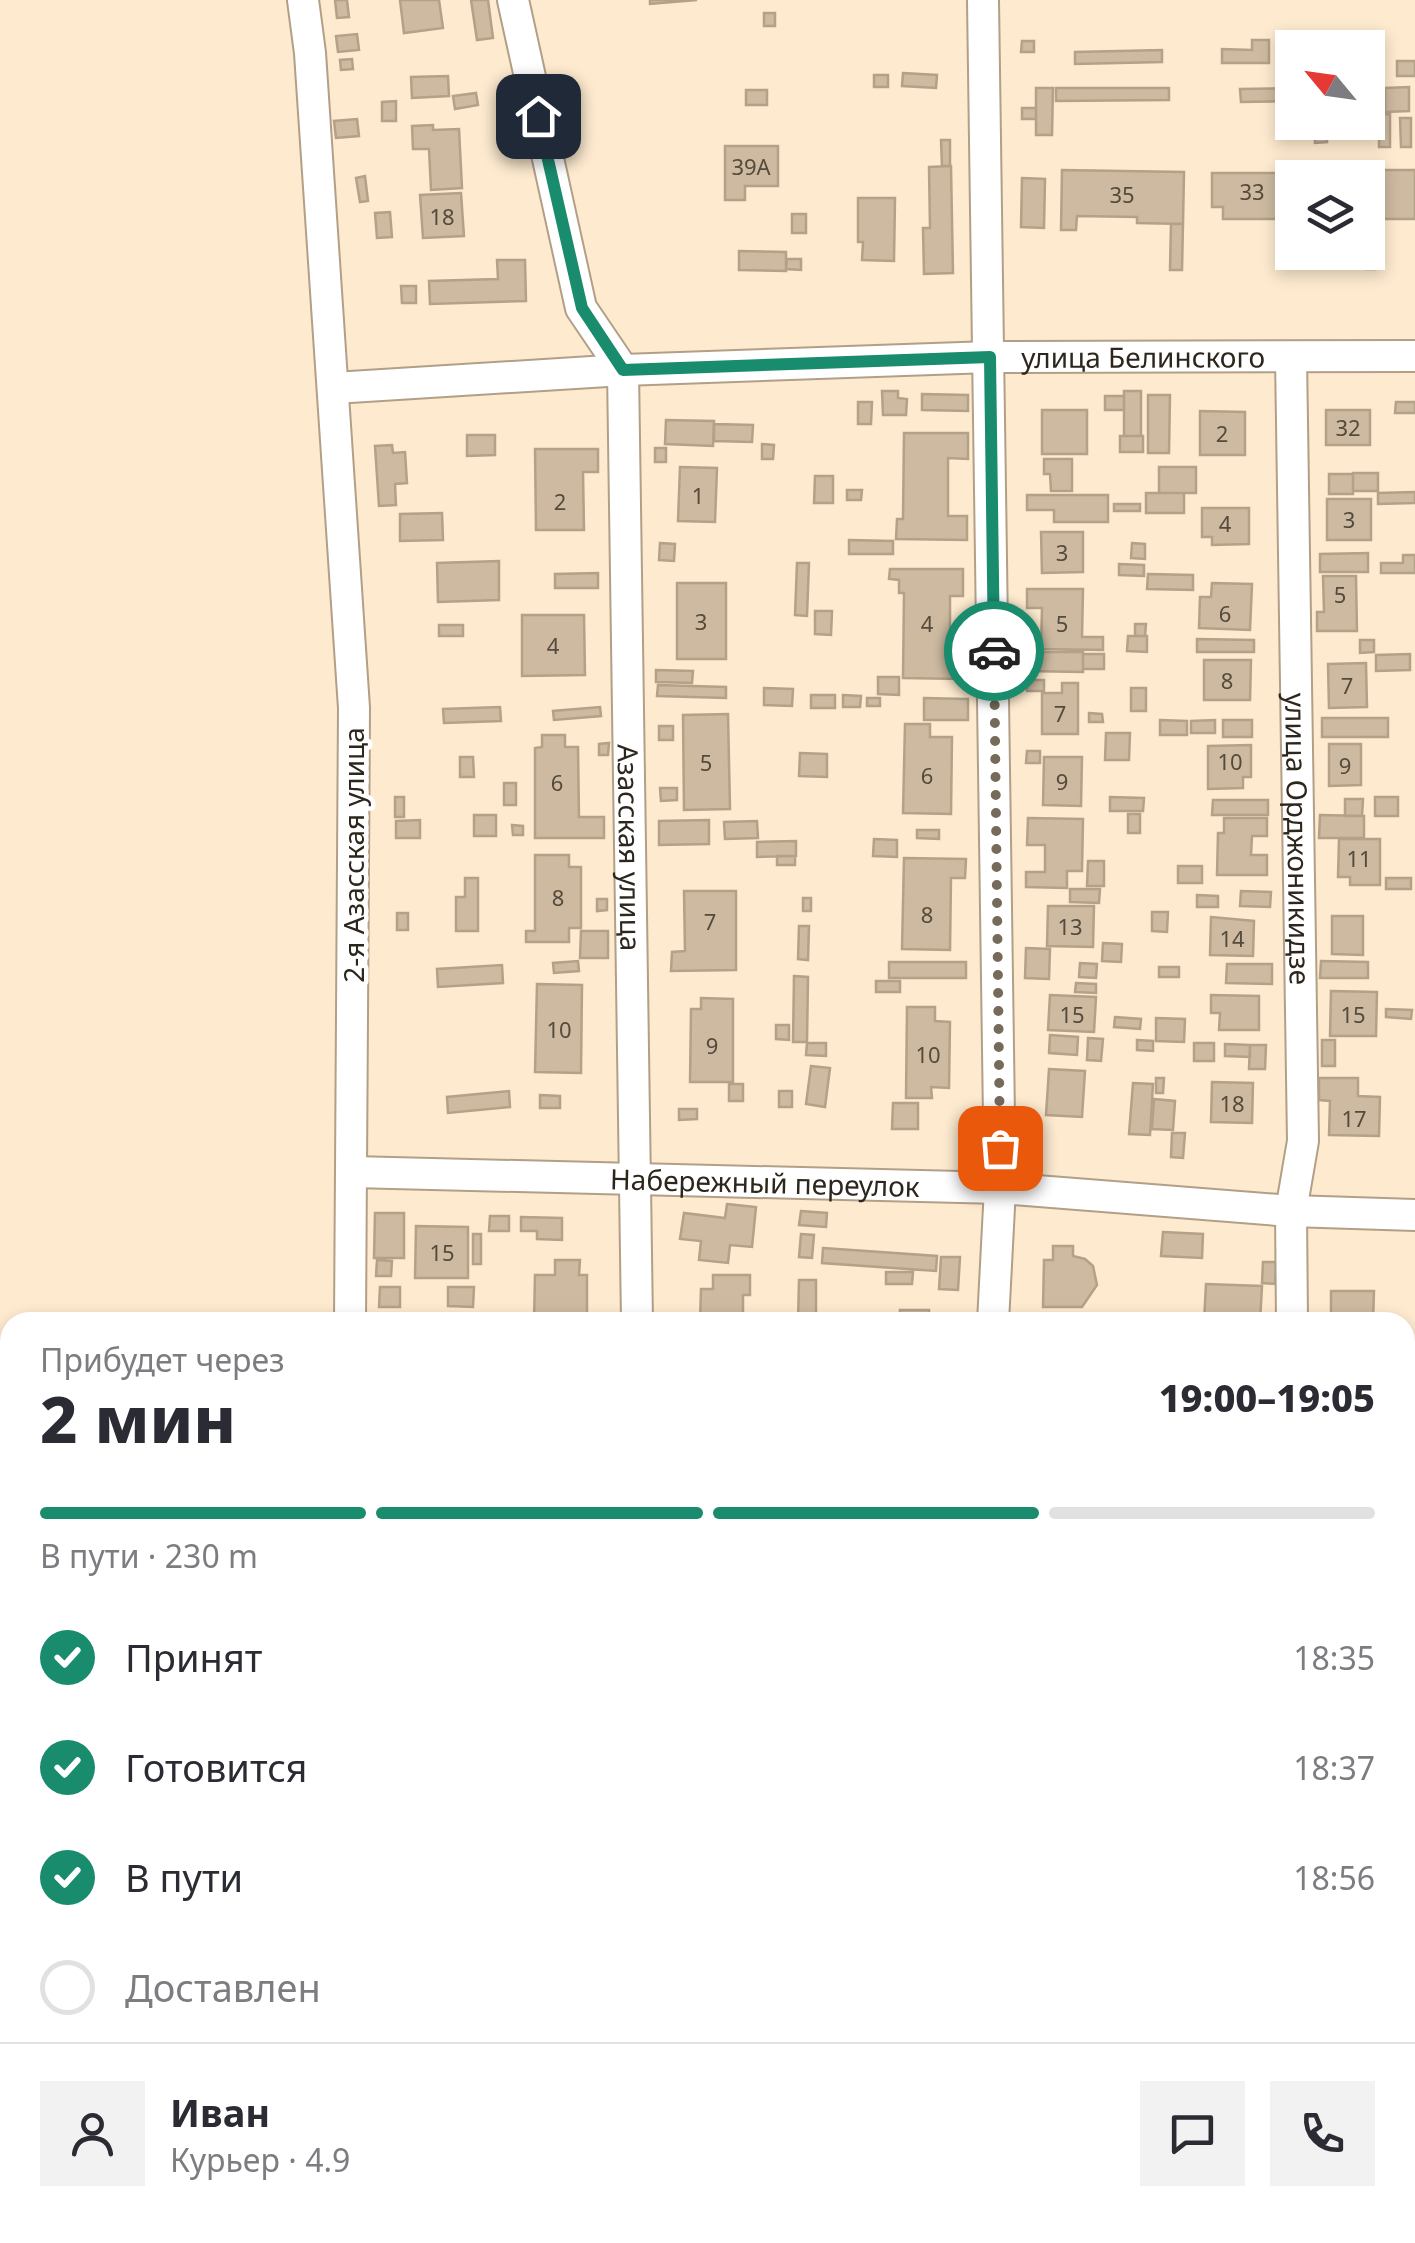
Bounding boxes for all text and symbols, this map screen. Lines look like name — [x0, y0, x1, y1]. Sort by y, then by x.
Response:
north arrow — [1275, 30, 1385, 140]
map controls — [1275, 30, 1385, 270]
pin — [496, 74, 581, 159]
icon: home — [511, 89, 566, 144]
house number: 39А — [731, 151, 772, 181]
button: layers — [1275, 160, 1385, 270]
house number: 33 — [1239, 176, 1265, 206]
house number: 35 — [1109, 179, 1135, 209]
house number: 18 — [429, 201, 455, 231]
street label: улица Белинского — [1021, 337, 1265, 376]
house number: 32 — [1335, 412, 1361, 442]
house number: 2 — [1216, 418, 1228, 448]
house number: 1 — [692, 480, 704, 510]
house number: 2 — [554, 486, 566, 516]
house number: 3 — [1343, 504, 1355, 534]
house number: 4 — [1219, 508, 1232, 538]
house number: 3 — [1056, 537, 1068, 567]
house number: 5 — [1334, 579, 1346, 609]
house number: 6 — [1219, 598, 1231, 628]
courier — [944, 601, 1044, 701]
house number: 3 — [695, 606, 707, 636]
house number: 4 — [921, 608, 934, 638]
house number: 5 — [1056, 608, 1068, 638]
icon: car — [967, 624, 1022, 679]
house number: 4 — [547, 630, 560, 660]
house number: 8 — [1221, 665, 1233, 695]
house number: 7 — [1341, 670, 1353, 700]
street label: улица Орджоникидзе — [1277, 693, 1320, 985]
house number: 7 — [1054, 698, 1066, 728]
street label: 2-я Азасская улица — [334, 727, 372, 983]
street label: Азасская улица — [610, 744, 651, 952]
house number: 10 — [1217, 746, 1243, 776]
house number: 5 — [700, 747, 712, 777]
house number: 9 — [1339, 750, 1351, 780]
house number: 6 — [921, 760, 933, 790]
house number: 9 — [1056, 766, 1068, 796]
house number: 6 — [551, 767, 563, 797]
house number: 11 — [1346, 843, 1372, 873]
house number: 8 — [552, 882, 564, 912]
house number: 8 — [921, 899, 933, 929]
house number: 7 — [704, 906, 716, 936]
house number: 13 — [1057, 911, 1083, 941]
house number: 14 — [1219, 923, 1245, 953]
house number: 15 — [1059, 999, 1085, 1029]
house number: 15 — [1340, 999, 1366, 1029]
house number: 10 — [546, 1014, 572, 1044]
house number: 9 — [706, 1030, 718, 1060]
house number: 10 — [915, 1039, 941, 1069]
house number: 18 — [1219, 1088, 1245, 1118]
house number: 17 — [1341, 1103, 1367, 1133]
pin — [958, 1106, 1043, 1191]
icon: bag — [973, 1121, 1028, 1176]
street label: Набережный переулок — [610, 1159, 920, 1205]
house number: 15 — [429, 1237, 455, 1267]
text: Прибудет через — [40, 1338, 285, 1381]
text: 19:00–19:05 — [1159, 1371, 1375, 1423]
text: 2 мин — [40, 1374, 236, 1462]
text: В пути · 230 m — [40, 1534, 258, 1577]
icon: check — [40, 1630, 95, 1685]
text: Принят — [125, 1631, 262, 1683]
text: 18:35 — [1293, 1636, 1375, 1679]
icon: check — [40, 1740, 95, 1795]
text: Готовится — [125, 1741, 307, 1793]
text: 18:37 — [1293, 1746, 1375, 1789]
icon: check — [40, 1850, 95, 1905]
text: В пути — [125, 1851, 243, 1903]
text: 18:56 — [1293, 1856, 1375, 1899]
text: Доставлен — [125, 1961, 321, 2013]
button: person — [40, 2081, 145, 2186]
button: chat — [1140, 2081, 1245, 2186]
button: phone — [1270, 2081, 1375, 2186]
text: Иван — [170, 2086, 270, 2138]
text: Курьер · 4.9 — [170, 2138, 350, 2181]

